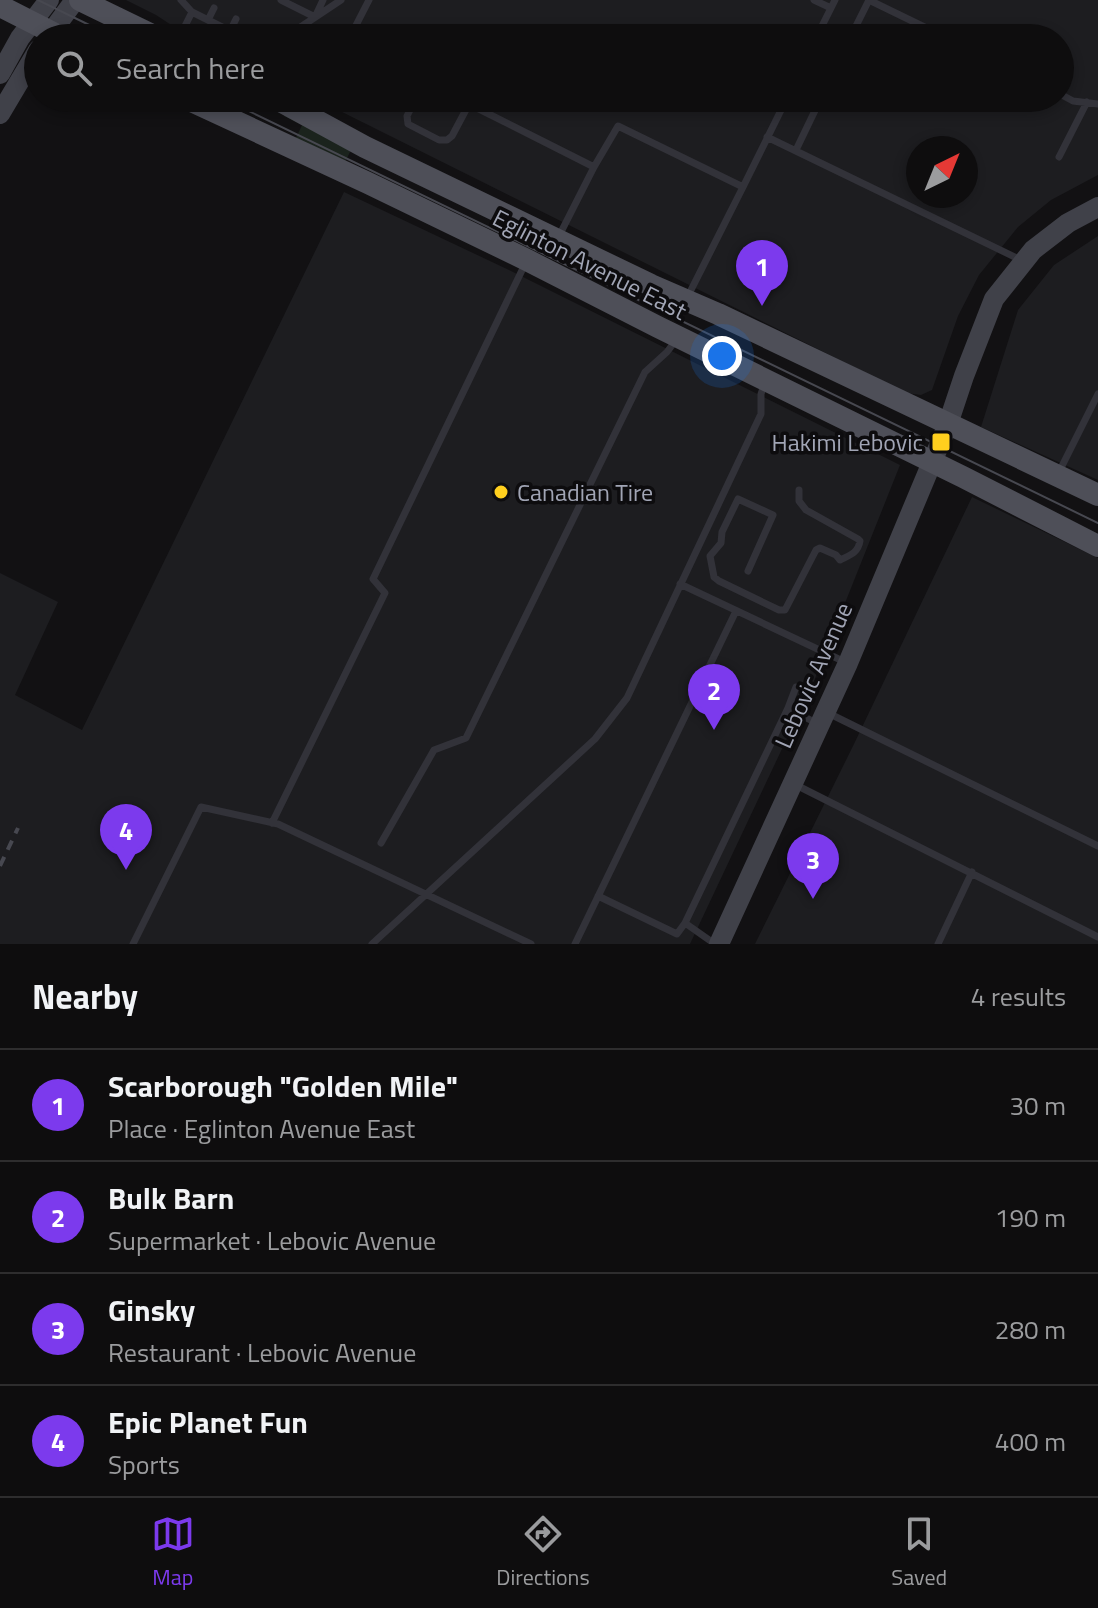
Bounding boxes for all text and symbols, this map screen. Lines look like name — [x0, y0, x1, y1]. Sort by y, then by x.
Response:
search box — [24, 24, 1074, 112]
text: Search here — [116, 45, 265, 91]
icon: search — [52, 46, 96, 90]
north arrow — [906, 136, 978, 208]
street label: Eglinton Avenue East — [487, 200, 694, 329]
pin: 1 — [736, 240, 788, 306]
your location — [702, 336, 742, 376]
place label: Hakimi Lebovic — [772, 424, 923, 460]
marker: Hakimi Lebovic — [930, 431, 952, 453]
place label: Canadian Tire — [517, 474, 653, 510]
marker: Canadian Tire — [492, 483, 510, 501]
street label: Lebovic Avenue — [765, 596, 861, 754]
pin: 2 — [688, 664, 740, 730]
pin: 4 — [100, 804, 152, 870]
pin: 3 — [787, 833, 839, 899]
text: Nearby — [32, 970, 138, 1022]
text: 4 results — [971, 977, 1066, 1016]
text: Scarborough "Golden Mile" — [108, 1063, 458, 1109]
text: 1 — [51, 1086, 65, 1125]
text: 30 m — [1009, 1086, 1066, 1125]
text: Place · Eglinton Avenue East — [108, 1109, 415, 1148]
text: Bulk Barn — [108, 1175, 234, 1221]
text: 2 — [51, 1198, 65, 1237]
text: 190 m — [995, 1198, 1066, 1237]
text: Supermarket · Lebovic Avenue — [108, 1221, 436, 1260]
text: Ginsky — [108, 1287, 195, 1333]
text: 3 — [51, 1310, 65, 1349]
text: 280 m — [995, 1310, 1066, 1349]
text: Restaurant · Lebovic Avenue — [108, 1333, 416, 1372]
text: Epic Planet Fun — [108, 1399, 308, 1445]
text: 4 — [51, 1422, 65, 1461]
text: 400 m — [995, 1422, 1066, 1461]
text: Sports — [108, 1445, 180, 1484]
tab: Map — [151, 1512, 195, 1594]
tab: Directions — [496, 1512, 590, 1594]
tab: Saved — [891, 1512, 947, 1594]

